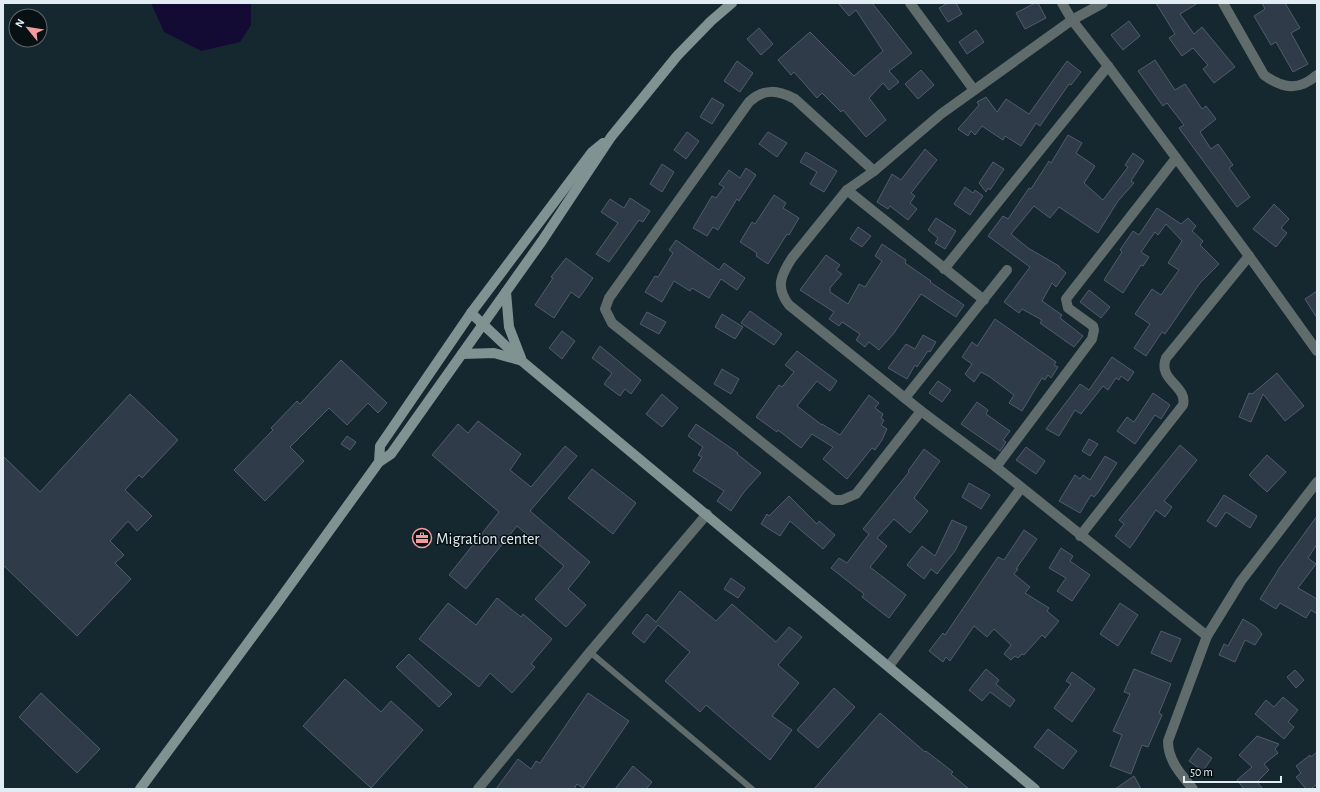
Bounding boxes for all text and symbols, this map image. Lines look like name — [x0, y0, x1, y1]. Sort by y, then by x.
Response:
north arrow — [8, 8, 48, 48]
text: N — [13, 17, 26, 29]
office icon: Migration center — [411, 527, 433, 549]
place label: Migration center — [436, 531, 540, 547]
scale bar — [1184, 758, 1281, 784]
text: 50 m — [1190, 766, 1213, 778]

